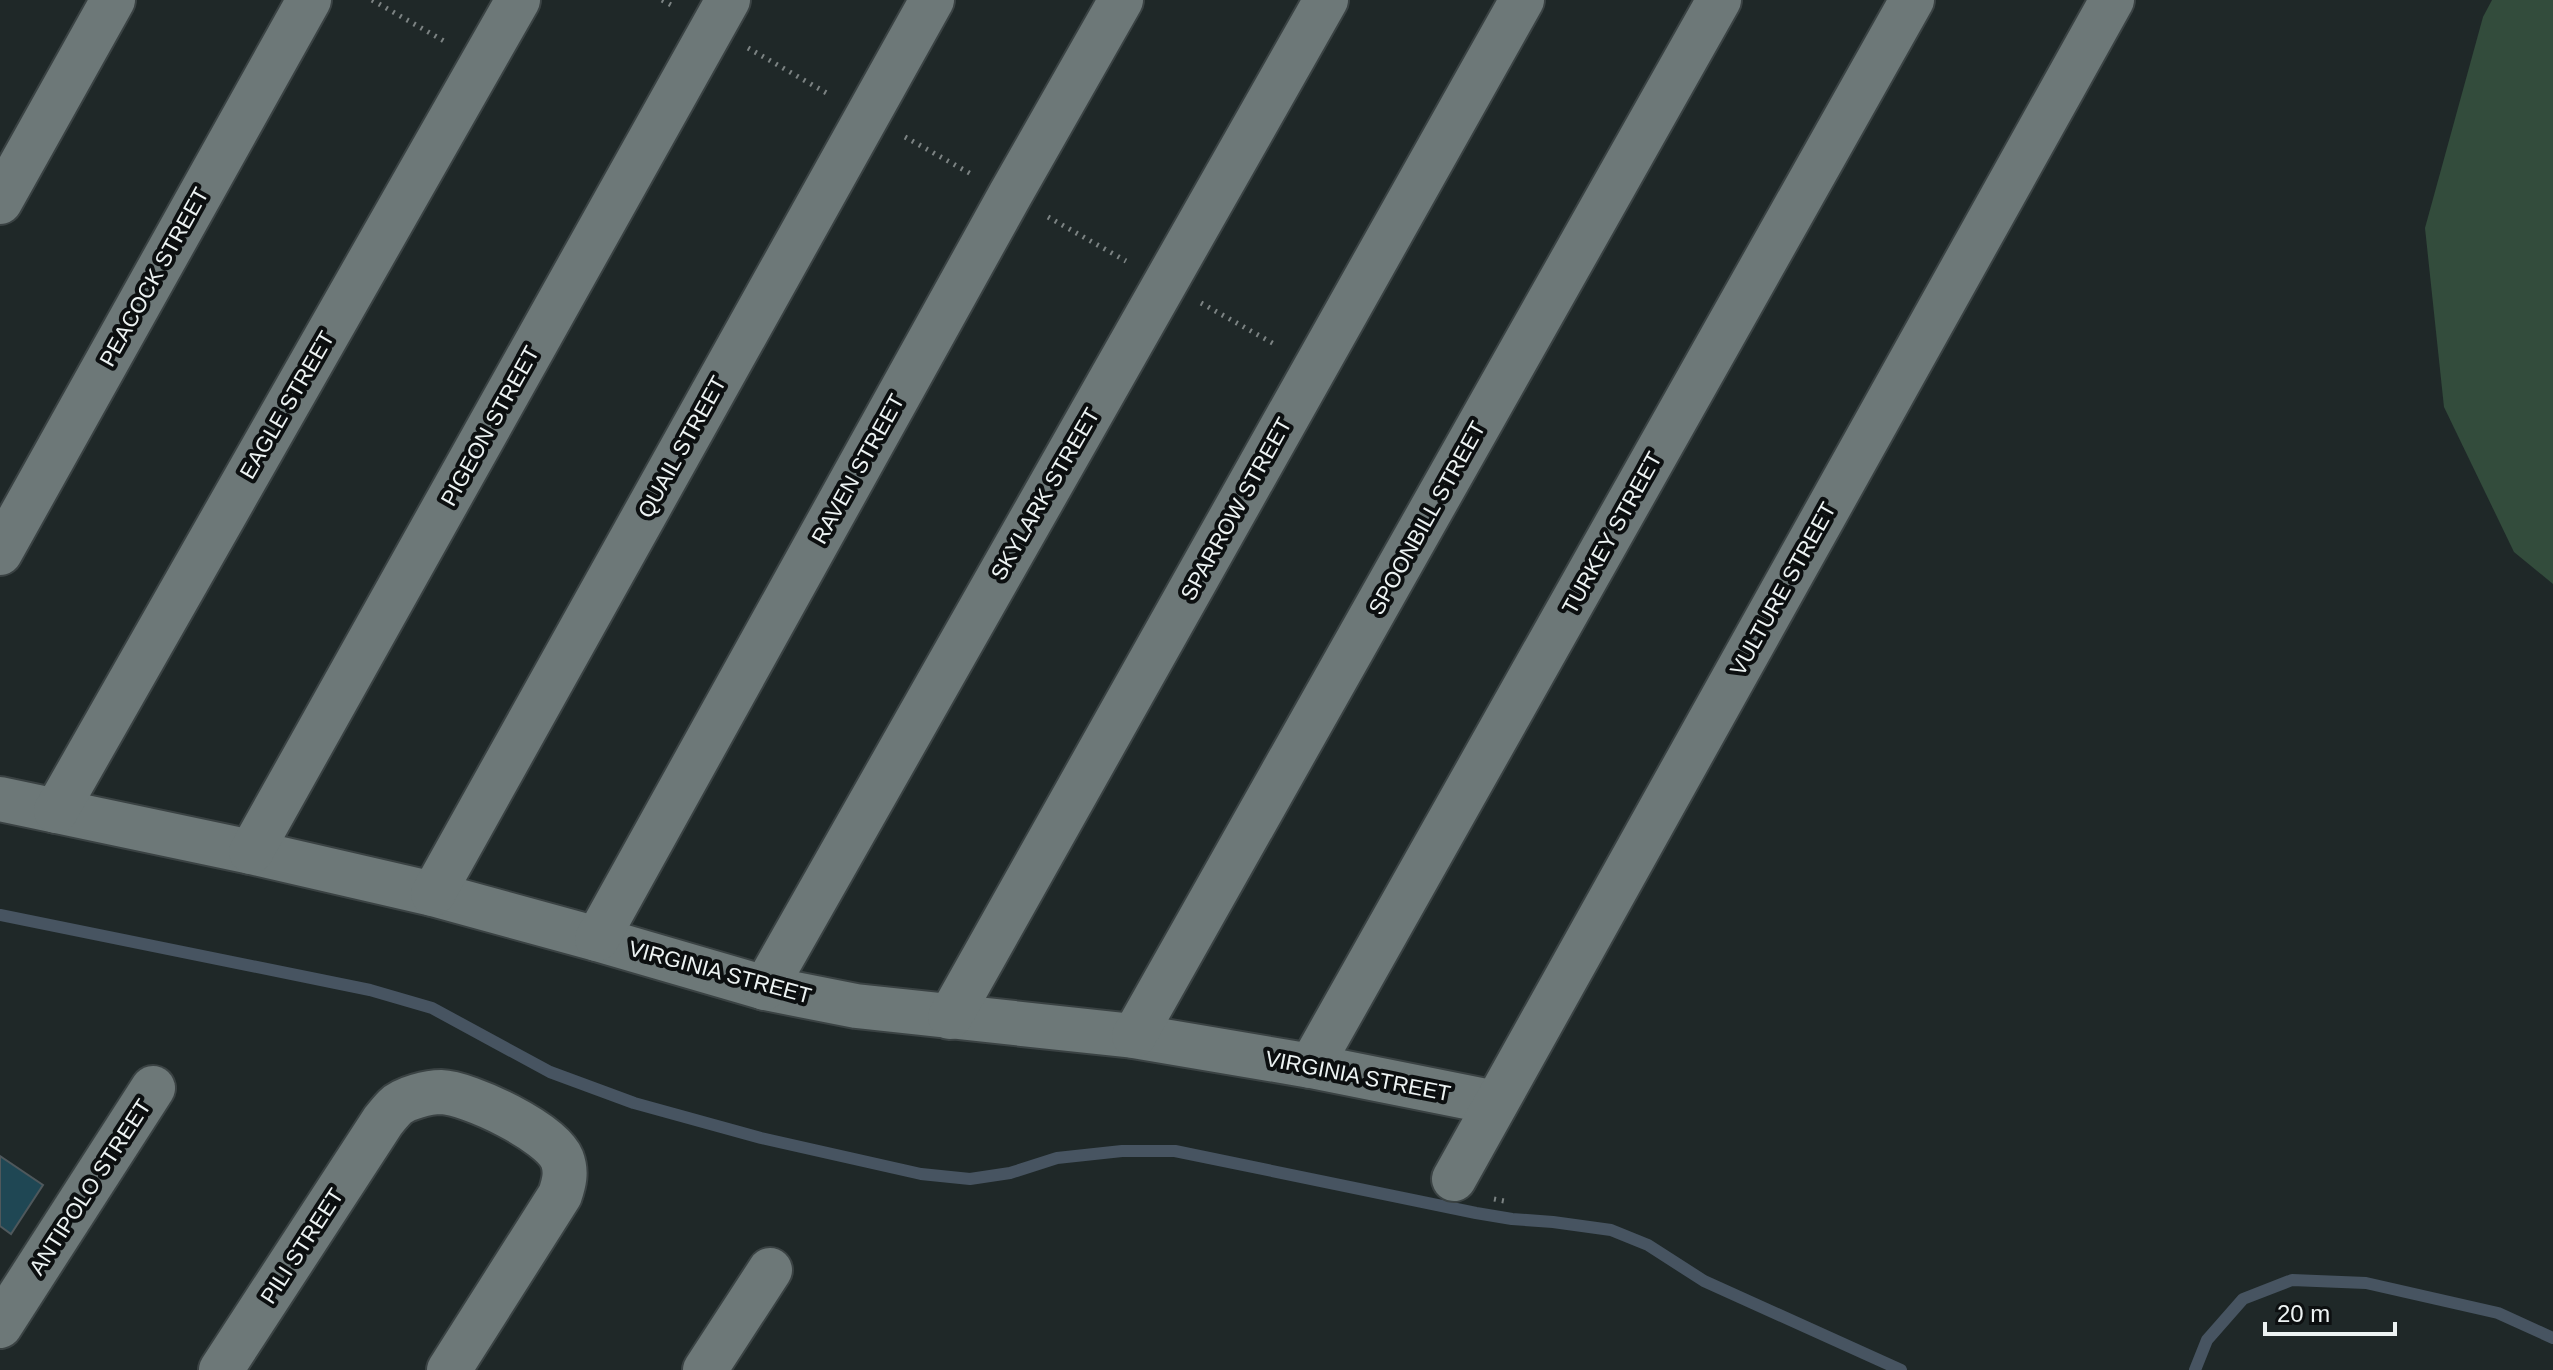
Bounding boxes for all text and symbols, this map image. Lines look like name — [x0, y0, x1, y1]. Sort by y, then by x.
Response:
street label: PEACOCK STREET — [94, 183, 214, 371]
street label: EAGLE STREET — [235, 327, 339, 483]
street label: PIGEON STREET — [436, 342, 544, 510]
street label: QUAIL STREET — [633, 372, 731, 522]
street label: RAVEN STREET — [807, 390, 909, 548]
street label: SKYLARK STREET — [986, 404, 1104, 584]
street label: SPARROW STREET — [1175, 413, 1297, 605]
street label: SPOONBILL STREET — [1364, 417, 1490, 619]
street label: TURKEY STREET — [1557, 447, 1667, 619]
street label: VULTURE STREET — [1725, 498, 1841, 680]
street label: VIRGINIA STREET — [626, 936, 814, 1008]
street label: VIRGINIA STREET — [1263, 1046, 1453, 1106]
street label: ANTIPOLO STREET — [24, 1095, 156, 1279]
street label: PILI STREET — [256, 1184, 348, 1308]
scale bar — [2265, 1286, 2395, 1336]
text: 20 m — [2277, 1300, 2330, 1327]

